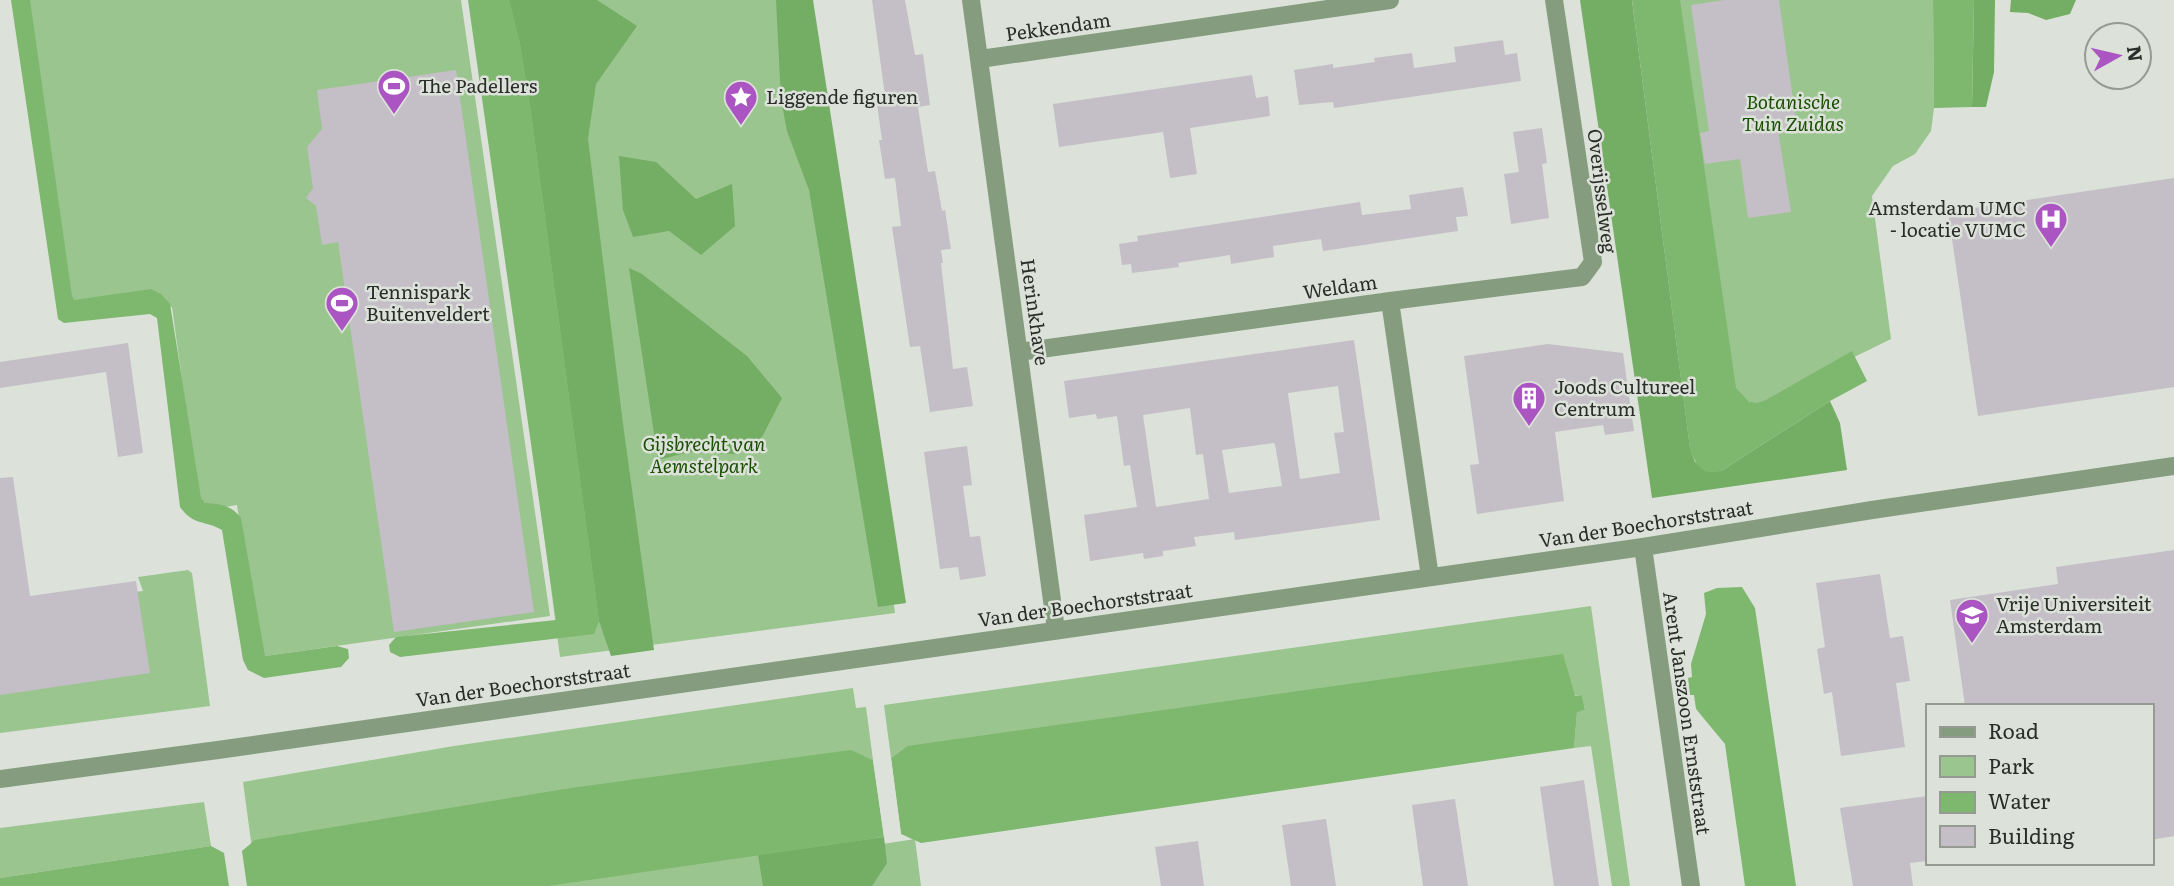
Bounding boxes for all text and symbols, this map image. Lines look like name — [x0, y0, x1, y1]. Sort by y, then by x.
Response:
street label: Pekkendam — [1003, 5, 1112, 47]
north arrow — [2083, 21, 2153, 91]
text: N — [2121, 44, 2151, 63]
sports icon: The Padellers — [375, 67, 413, 116]
place label: The Padellers — [418, 71, 538, 99]
place icon: Liggende figuren — [722, 78, 760, 127]
place label: Liggende figuren — [766, 82, 918, 110]
park label: Botanische Tuin Zuidas — [1742, 87, 1844, 137]
street label: Overijsselweg — [1581, 127, 1625, 255]
place label: Amsterdam UMC - locatie VUMC — [1868, 193, 2026, 243]
hospital icon: Amsterdam UMC - locatie VUMC — [2032, 200, 2070, 249]
street label: Herinkhave — [1015, 257, 1057, 367]
street label: Weldam — [1301, 267, 1379, 305]
place label: Tennispark Buitenveldert — [366, 277, 490, 327]
sports icon: Tennispark Buitenveldert — [323, 284, 361, 333]
place label: Joods Cultureel Centrum — [1554, 372, 1695, 422]
building icon: Joods Cultureel Centrum — [1510, 379, 1548, 428]
park label: Gijsbrecht van Aemstelpark — [643, 429, 766, 479]
street label: Van der Boechorststraat — [1537, 492, 1755, 554]
street label: Van der Boechorststraat — [976, 575, 1194, 633]
street label: Arent Janszoon Ernststraat — [1657, 589, 1719, 837]
place label: Vrije Universiteit Amsterdam — [1996, 589, 2152, 639]
school or university icon: Vrije Universiteit Amsterdam — [1953, 596, 1991, 645]
street label: Van der Boechorststraat — [414, 655, 632, 713]
legend — [1926, 704, 2153, 865]
text: Road — [1988, 714, 2039, 745]
text: Park — [1988, 749, 2034, 780]
text: Water — [1988, 784, 2050, 815]
text: Building — [1988, 819, 2075, 850]

